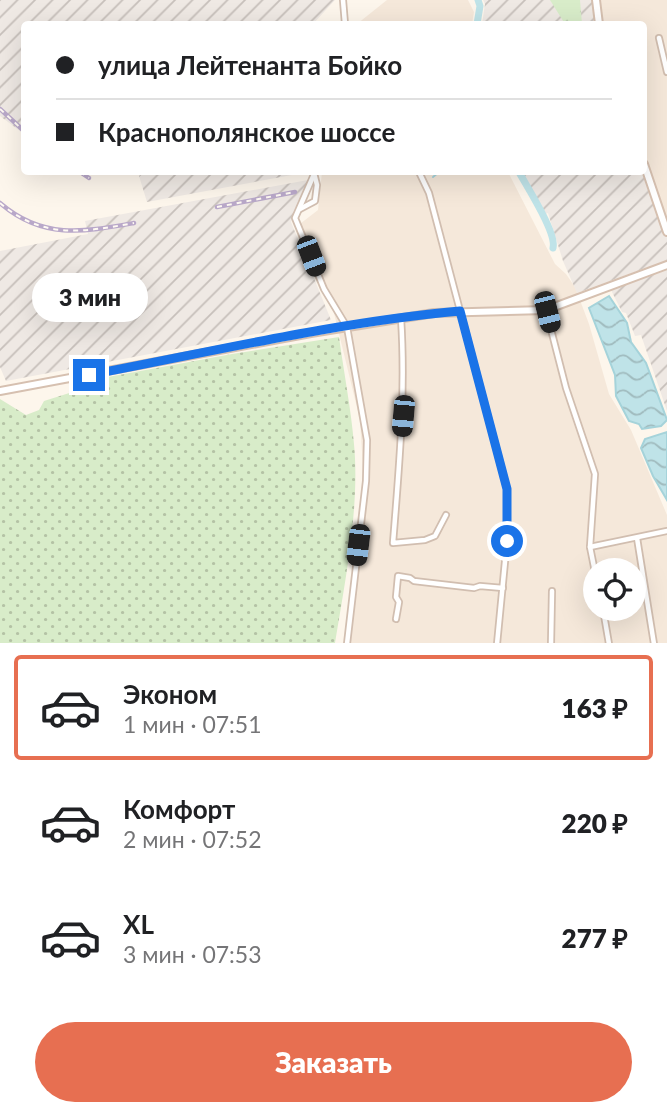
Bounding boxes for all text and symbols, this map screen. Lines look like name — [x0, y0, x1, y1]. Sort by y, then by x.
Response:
text: улица Лейтенанта Бойко — [98, 49, 402, 81]
text: Краснополянское шоссе — [98, 116, 395, 148]
car — [294, 233, 329, 279]
callout: 3 мин — [31, 274, 147, 322]
text: 3 мин — [59, 283, 121, 311]
car — [532, 289, 563, 335]
route end — [73, 359, 105, 391]
car — [391, 394, 416, 438]
car — [346, 523, 371, 567]
route start — [491, 525, 523, 557]
map controls — [583, 558, 646, 621]
button: locate — [583, 558, 646, 621]
icon: car — [39, 676, 102, 739]
text: Эконом — [123, 678, 217, 710]
text: 163 ₽ — [562, 692, 628, 724]
text: 1 мин · 07:51 — [123, 710, 262, 738]
icon: car — [39, 791, 102, 854]
text: Комфорт — [123, 793, 235, 825]
text: 220 ₽ — [562, 807, 628, 839]
text: 2 мин · 07:52 — [123, 825, 262, 853]
icon: car — [39, 906, 102, 969]
text: XL — [123, 908, 154, 940]
text: 277 ₽ — [562, 922, 628, 954]
text: 3 мин · 07:53 — [123, 940, 262, 968]
button: Заказать — [35, 1022, 632, 1102]

